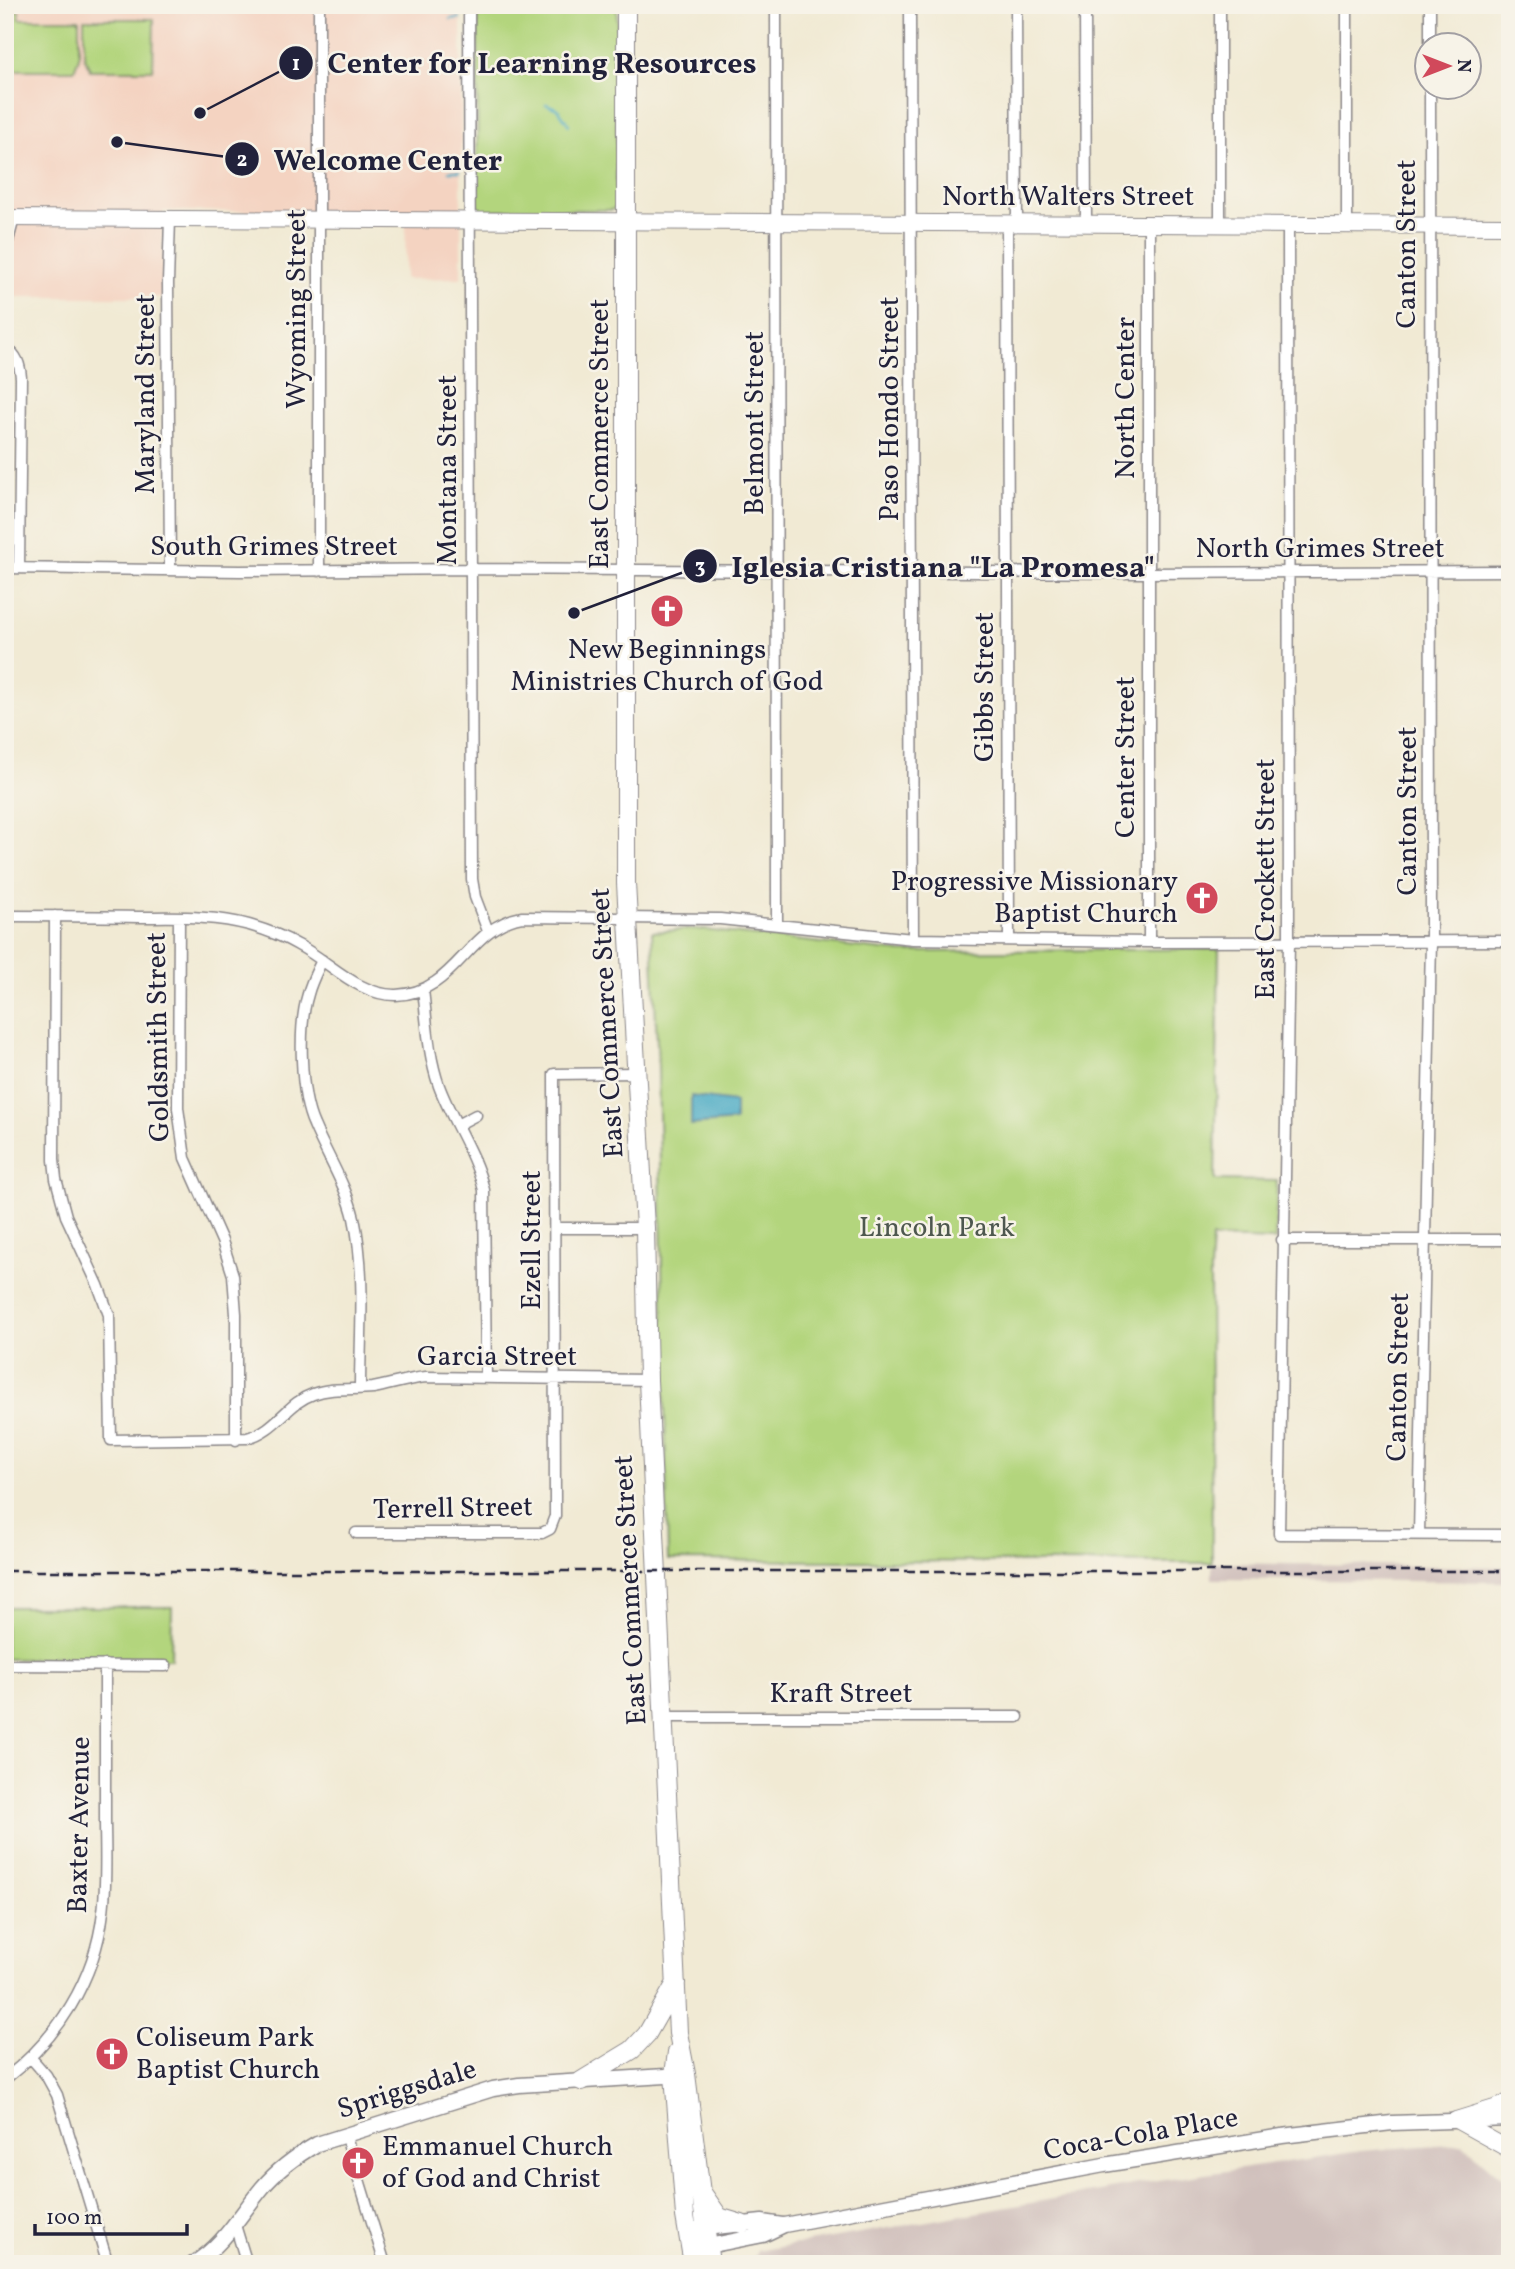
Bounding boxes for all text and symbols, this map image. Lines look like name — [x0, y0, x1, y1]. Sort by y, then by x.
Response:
north arrow — [1414, 32, 1484, 102]
callout: Center for Learning Resources — [278, 37, 770, 88]
text: Center for Learning Resources — [327, 44, 757, 86]
text: 1 — [292, 50, 300, 79]
text: N — [1450, 59, 1476, 73]
callout: Welcome Center — [225, 134, 517, 185]
text: Welcome Center — [274, 141, 502, 183]
text: 2 — [237, 146, 247, 175]
street label: Canton Street — [1388, 159, 1427, 329]
street label: North Walters Street — [942, 178, 1194, 217]
street label: Wyoming Street — [278, 209, 317, 409]
street label: Maryland Street — [127, 294, 166, 494]
street label: Paso Hondo Street — [871, 296, 910, 522]
street label: East Commerce Street — [581, 299, 620, 569]
street label: North Center — [1107, 317, 1146, 479]
street label: Belmont Street — [736, 331, 775, 515]
street label: Montana Street — [429, 375, 468, 565]
street label: South Grimes Street — [150, 528, 398, 567]
street label: North Grimes Street — [1195, 530, 1445, 569]
callout: Iglesia Cristiana "La Promesa" — [683, 541, 1169, 592]
text: Iglesia Cristiana "La Promesa" — [731, 548, 1155, 590]
text: 3 — [695, 553, 705, 582]
church icon: New Beginnings Ministries Church of God — [648, 592, 686, 630]
street label: Gibbs Street — [966, 612, 1005, 762]
place label: New Beginnings Ministries Church of God — [510, 631, 824, 702]
street label: Center Street — [1107, 676, 1146, 838]
street label: Canton Street — [1389, 726, 1428, 896]
street label: East Crockett Street — [1247, 758, 1286, 1000]
place label: Progressive Missionary Baptist Church — [891, 863, 1178, 934]
church icon: Progressive Missionary Baptist Church — [1183, 879, 1221, 917]
street label: East Commerce Street — [581, 887, 635, 1159]
street label: Goldsmith Street — [138, 932, 180, 1142]
street label: Ezell Street — [513, 1170, 552, 1310]
park label: Lincoln Park — [859, 1209, 1015, 1248]
street label: Canton Street — [1378, 1292, 1420, 1462]
street label: Garcia Street — [417, 1338, 577, 1377]
street label: East Commerce Street — [604, 1454, 658, 1726]
street label: Terrell Street — [373, 1488, 533, 1530]
street label: Kraft Street — [770, 1675, 912, 1714]
street label: Baxter Avenue — [59, 1736, 101, 1914]
place label: Coliseum Park Baptist Church — [136, 2019, 320, 2090]
church icon: Coliseum Park Baptist Church — [93, 2035, 131, 2073]
street label: Spriggsdale — [333, 2050, 481, 2130]
street label: Coca-Cola Place — [1041, 2099, 1241, 2171]
place label: Emmanuel Church of God and Christ — [382, 2128, 613, 2199]
church icon: Emmanuel Church of God and Christ — [339, 2144, 377, 2182]
scale bar — [35, 2192, 187, 2236]
text: 100 m — [46, 2204, 103, 2233]

